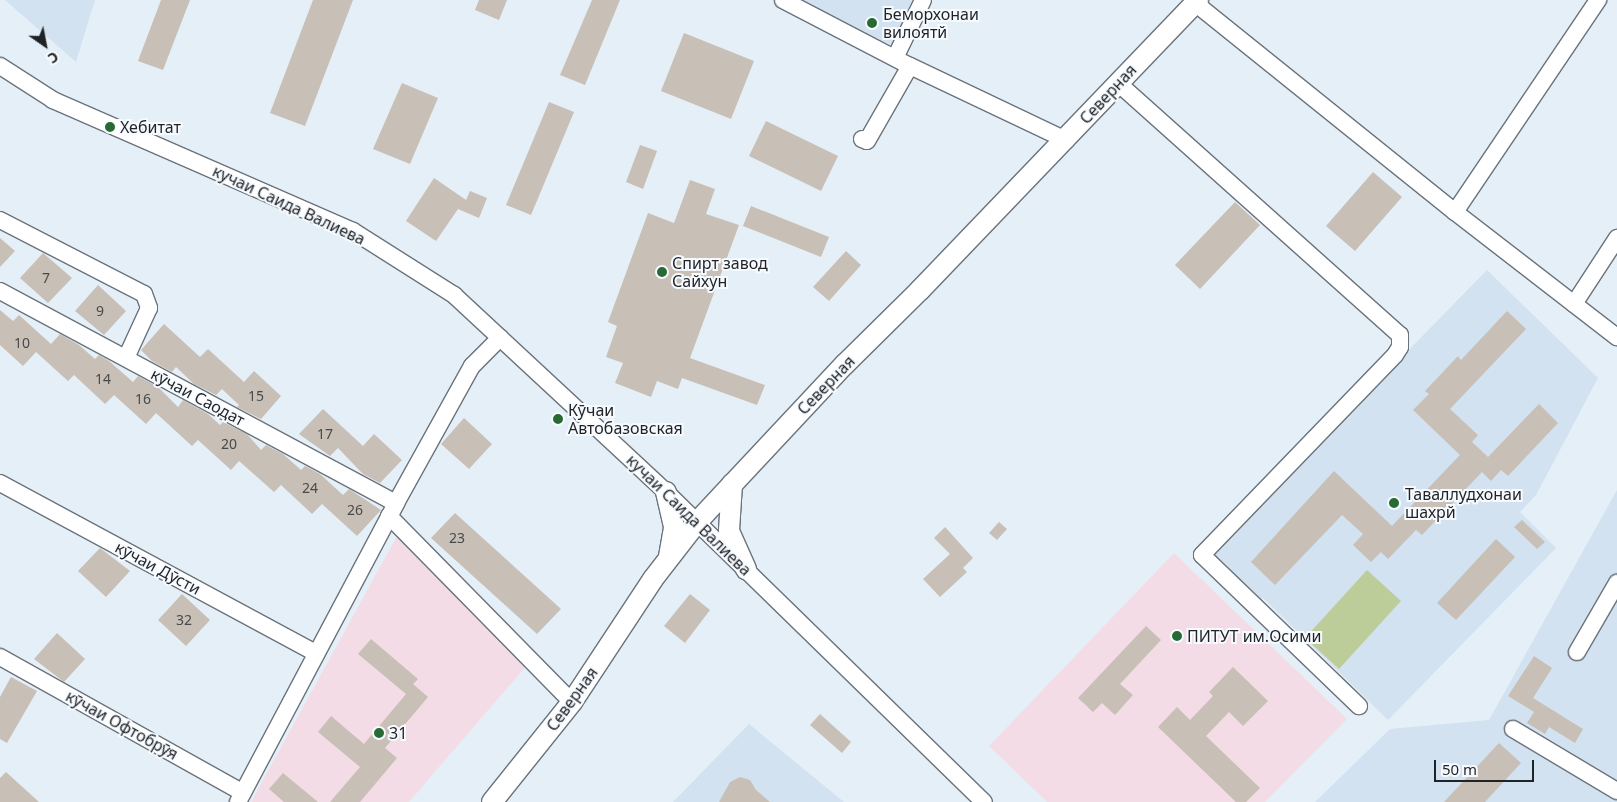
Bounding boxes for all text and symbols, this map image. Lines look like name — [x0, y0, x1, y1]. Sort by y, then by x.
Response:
place label: Беморхонаи вилоятй — [883, 4, 979, 42]
marker: Беморхонаи вилоятй — [865, 16, 879, 30]
north arrow — [20, 20, 70, 70]
text: С — [44, 48, 62, 68]
street label: Северная — [1076, 60, 1140, 128]
place label: Хебитат — [120, 117, 181, 137]
marker: Хебитат — [104, 121, 116, 133]
street label: кучаи Саида Валиева — [210, 161, 368, 249]
place label: Спирт завод Сайхун — [672, 253, 768, 291]
marker: Спирт завод Сайхун — [656, 266, 668, 278]
house number: 7 — [42, 270, 50, 286]
house number: 9 — [96, 303, 104, 319]
house number: 10 — [14, 335, 30, 351]
street label: Северная — [793, 352, 859, 418]
street label: кӯчаи Саодат — [148, 364, 248, 430]
house number: 14 — [95, 371, 111, 387]
house number: 15 — [248, 388, 264, 404]
house number: 16 — [135, 391, 151, 407]
place label: Кӯчаи Автобазовская — [568, 400, 683, 438]
marker: Кӯчаи Автобазовская — [552, 413, 564, 425]
house number: 17 — [317, 426, 333, 442]
house number: 20 — [221, 436, 237, 452]
street label: кучаи Саида Валиева — [623, 450, 755, 580]
house number: 24 — [302, 480, 318, 496]
place label: Таваллудхонаи шахрй — [1405, 484, 1522, 522]
marker: Таваллудхонаи шахрй — [1387, 496, 1401, 510]
house number: 26 — [347, 502, 363, 518]
house number: 23 — [449, 530, 465, 546]
street label: кӯчаи Дӯсти — [112, 537, 204, 599]
house number: 32 — [176, 612, 192, 628]
place label: ПИТУТ им.Осими — [1187, 626, 1321, 646]
marker: ПИТУТ им.Осими — [1171, 630, 1183, 642]
street label: Северная — [542, 663, 602, 735]
street label: кӯчаи Офтобрӯя — [63, 686, 181, 764]
place label: 31 — [389, 723, 407, 743]
marker: 31 — [373, 727, 385, 739]
scale bar — [1437, 750, 1537, 782]
text: 50 m — [1442, 759, 1477, 779]

